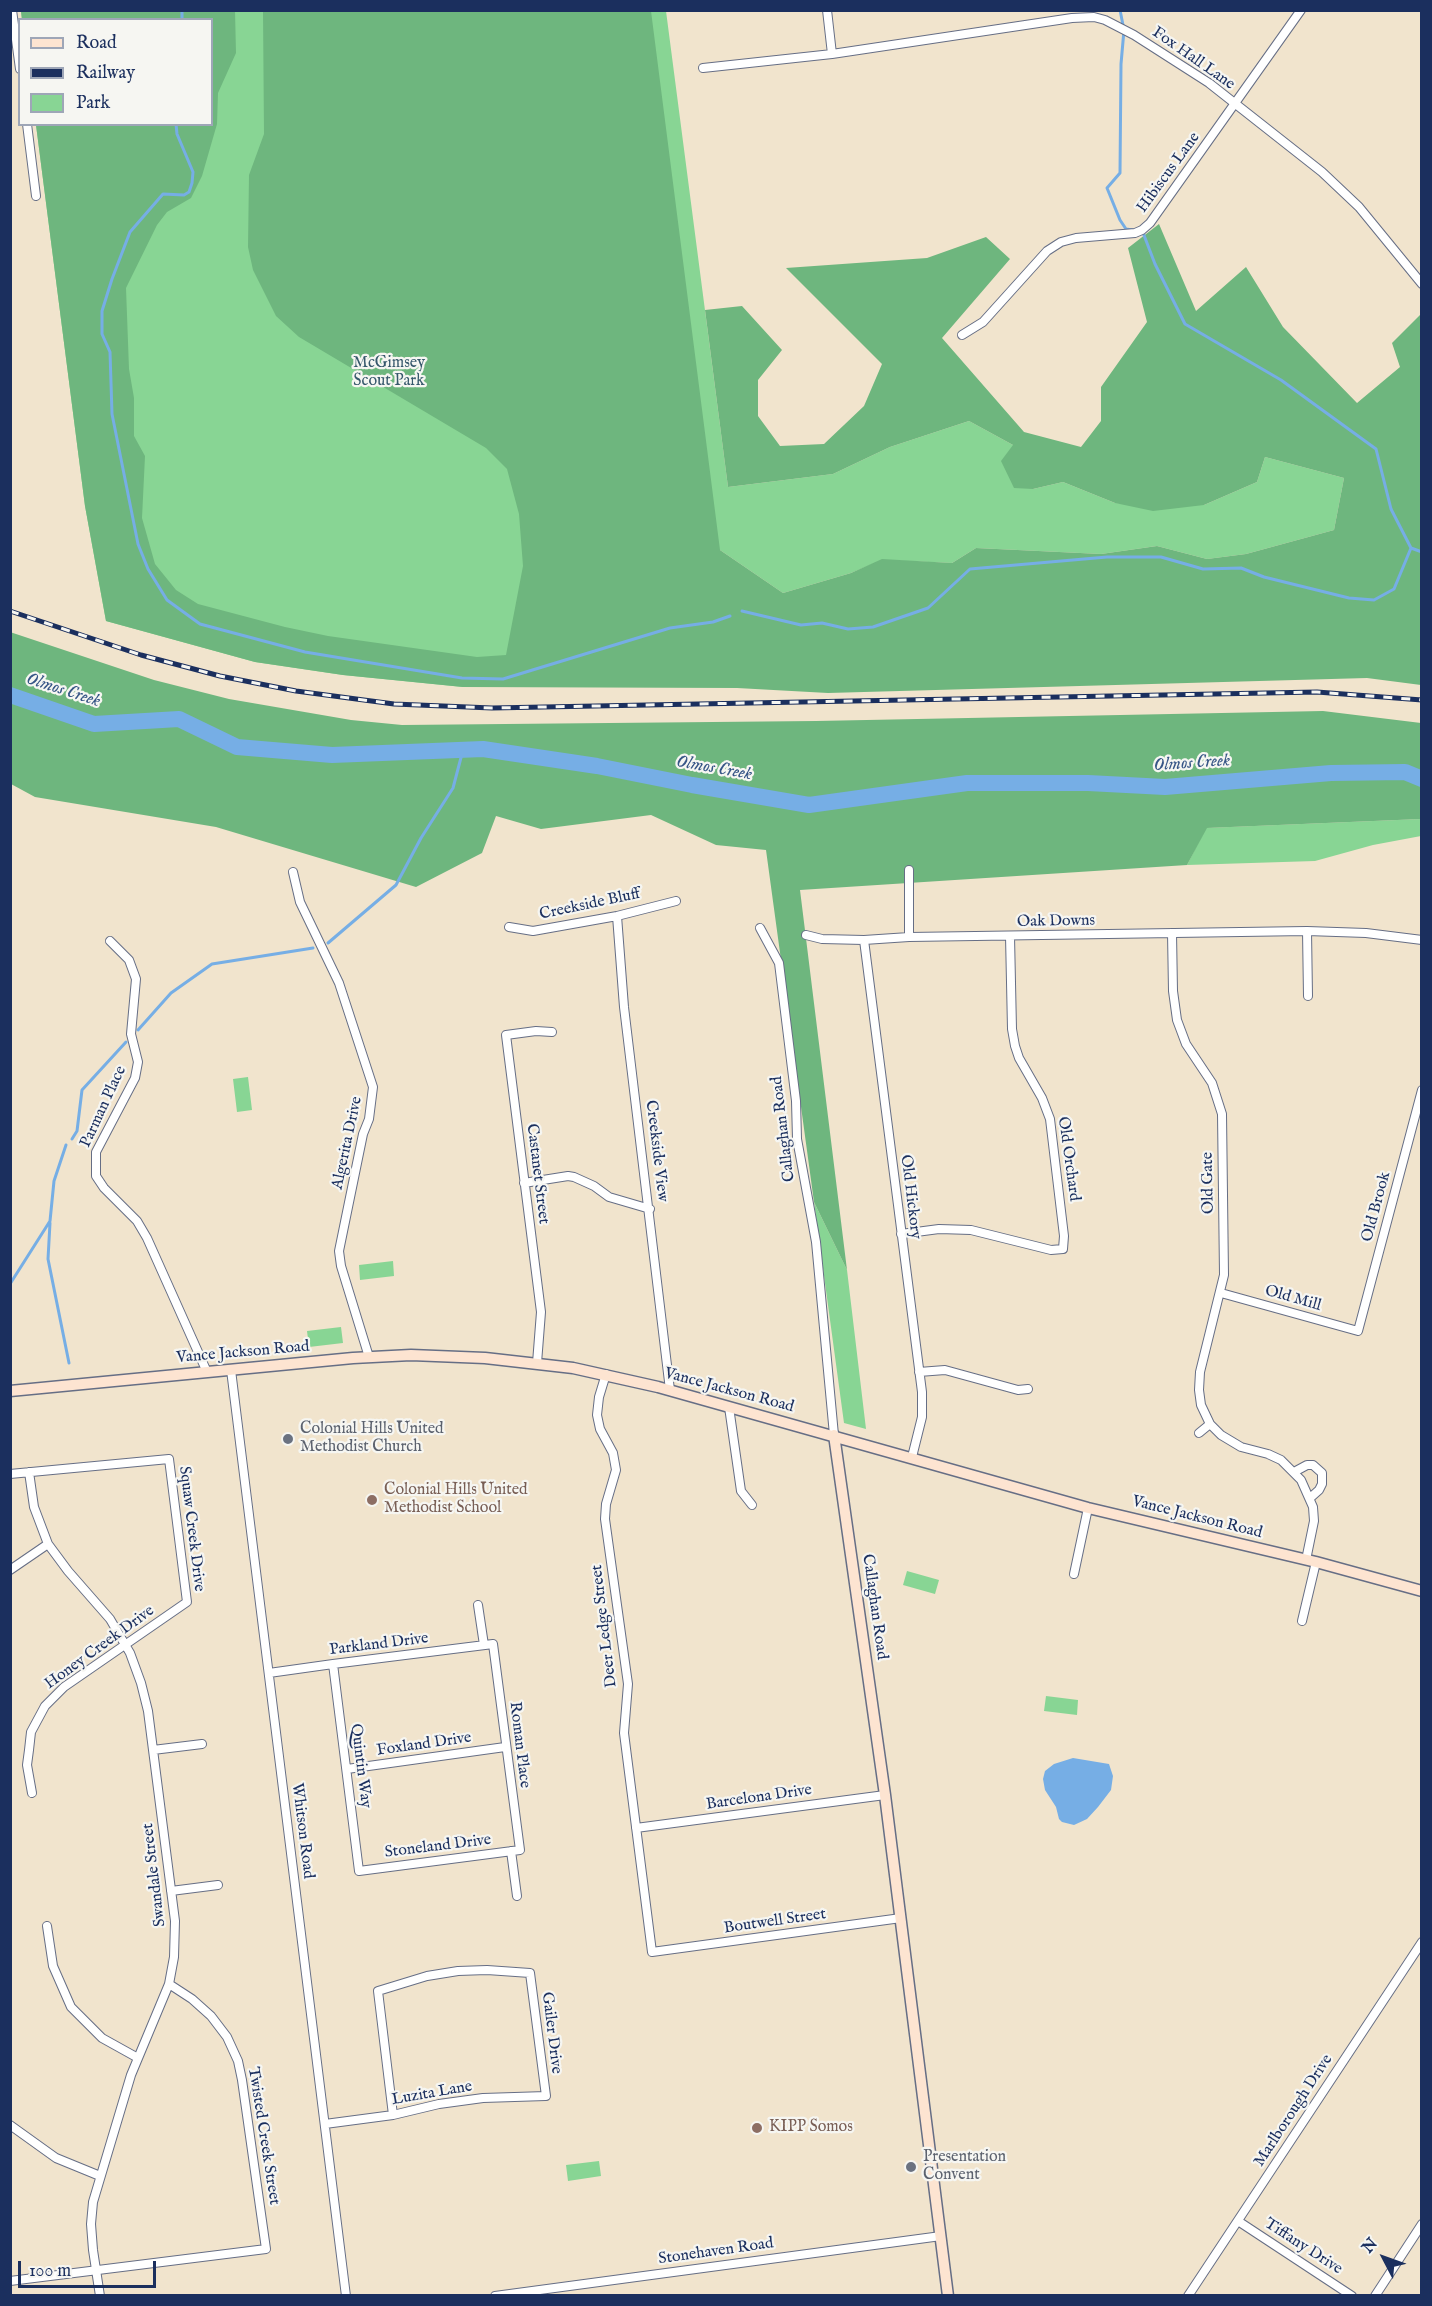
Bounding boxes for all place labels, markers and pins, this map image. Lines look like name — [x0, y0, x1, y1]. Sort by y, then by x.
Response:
place label: Colonial Hills United Methodist Church — [300, 1420, 444, 1458]
marker: Colonial Hills United Methodist Church — [281, 1432, 295, 1446]
place label: Colonial Hills United Methodist School — [384, 1481, 528, 1519]
marker: Colonial Hills United Methodist School — [365, 1493, 379, 1507]
place label: KIPP Somos — [769, 2118, 853, 2138]
marker: KIPP Somos — [750, 2121, 764, 2135]
place label: Presentation Convent — [923, 2148, 1006, 2186]
marker: Presentation Convent — [904, 2160, 918, 2174]

